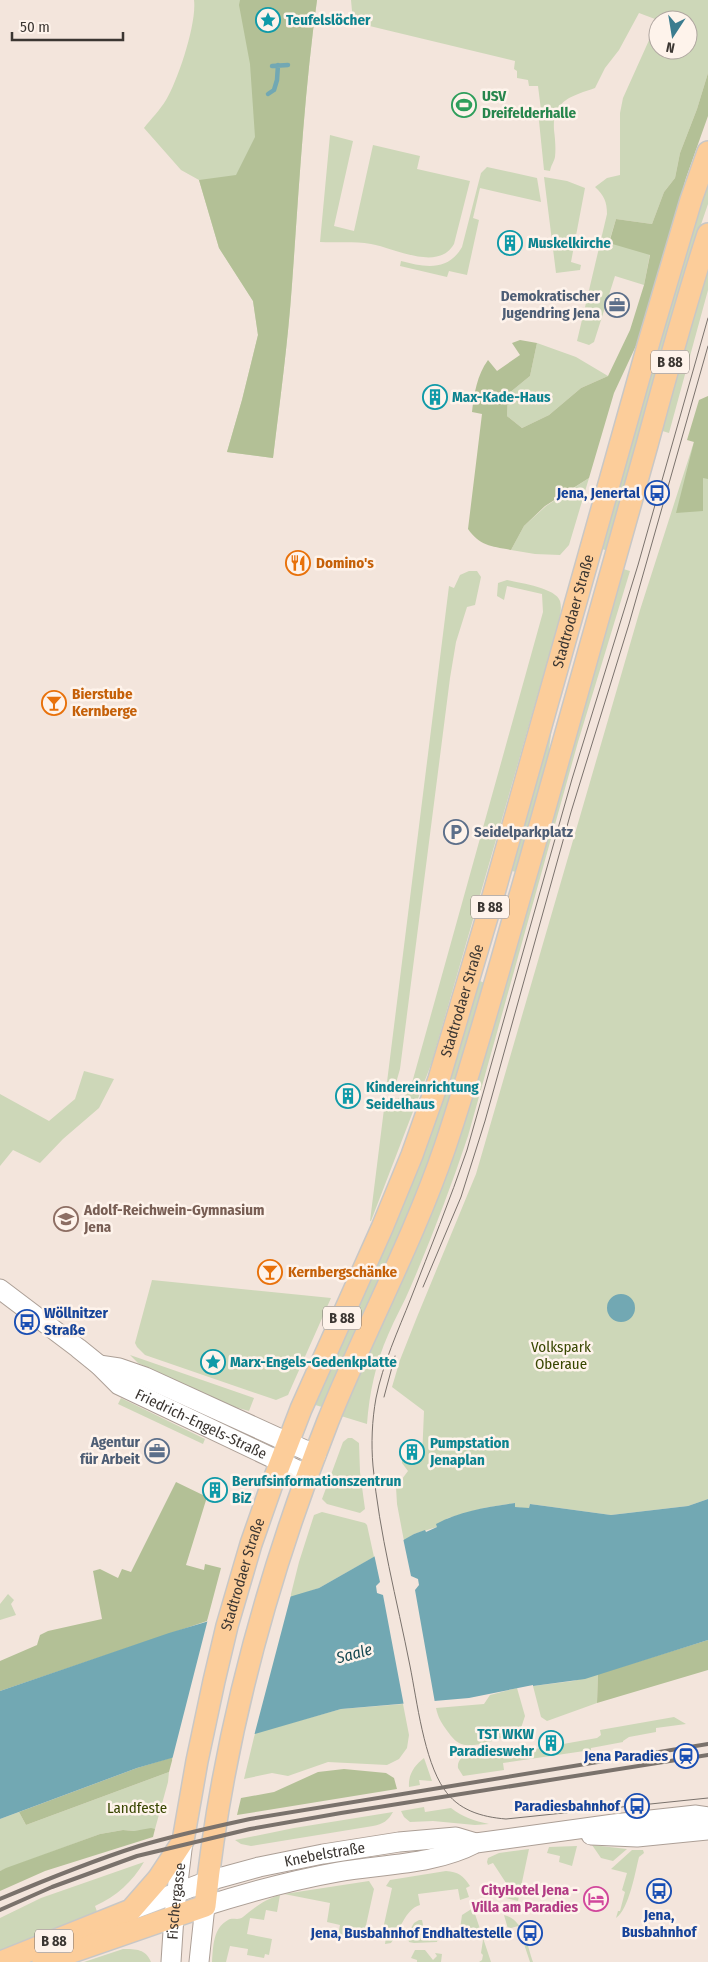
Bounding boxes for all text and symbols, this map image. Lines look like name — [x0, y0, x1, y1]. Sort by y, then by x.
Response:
place icon: Teufelslöcher — [255, 7, 281, 33]
scale bar — [12, 10, 124, 42]
north arrow — [648, 10, 698, 60]
place label: Teufelslöcher — [286, 11, 371, 29]
text: 50 m — [20, 18, 50, 36]
text: N — [665, 38, 676, 56]
place label: USV Dreifelderhalle — [482, 87, 576, 122]
sports icon: USV Dreifelderhalle — [451, 92, 477, 118]
building icon: Muskelkirche — [497, 230, 523, 256]
place label: Muskelkirche — [528, 234, 611, 252]
place label: Demokratischer Jugendring Jena — [501, 287, 601, 322]
office icon: Demokratischer Jugendring Jena — [604, 292, 630, 318]
road number: B 88 — [651, 351, 689, 374]
building icon: Max-Kade-Haus — [422, 384, 448, 410]
place label: Max-Kade-Haus — [452, 388, 551, 406]
bus stop icon: Jena, Jenertal — [644, 480, 670, 506]
place label: Jena, Jenertal — [556, 484, 641, 502]
restaurant icon: Domino's — [285, 550, 311, 576]
street label: Stadtrodaer Straße — [549, 553, 598, 670]
place label: Domino's — [316, 554, 374, 572]
place label: Bierstube Kernberge — [72, 685, 138, 720]
bar icon: Bierstube Kernberge — [41, 690, 67, 716]
parking icon: Seidelparkplatz — [443, 819, 469, 845]
place label: Seidelparkplatz — [474, 823, 574, 841]
road number: B 88 — [471, 896, 509, 919]
street label: Stadtrodaer Straße — [437, 942, 487, 1059]
place label: Kindereinrichtung Seidelhaus — [366, 1078, 479, 1113]
building icon: Kindereinrichtung Seidelhaus — [335, 1083, 361, 1109]
place label: Adolf-Reichwein-Gymnasium Jena — [83, 1201, 264, 1236]
school or university icon: Adolf-Reichwein-Gymnasium Jena — [53, 1206, 79, 1232]
bar icon: Kernbergschänke — [257, 1259, 283, 1285]
place label: Kernbergschänke — [288, 1263, 398, 1281]
place label: Wöllnitzer Straße — [44, 1304, 108, 1339]
road number: B 88 — [323, 1306, 361, 1330]
bus stop icon: Wöllnitzer Straße — [14, 1309, 40, 1335]
park label: Volkspark Oberaue — [531, 1338, 591, 1373]
place icon: Marx-Engels-Gedenkplatte — [200, 1349, 226, 1375]
place label: Marx-Engels-Gedenkplatte — [230, 1353, 397, 1371]
street label: Friedrich-Engels-Straße — [132, 1385, 270, 1463]
place label: Agentur für Arbeit — [80, 1433, 141, 1468]
place label: Pumpstation Jenaplan — [429, 1434, 510, 1469]
office icon: Agentur für Arbeit — [144, 1438, 170, 1464]
building icon: Pumpstation Jenaplan — [399, 1439, 425, 1465]
place label: Berufsinformationszentrun BiZ — [232, 1472, 401, 1507]
building icon: Berufsinformationszentrun BiZ — [202, 1477, 228, 1503]
street label: Stadtrodaer Straße — [217, 1516, 268, 1633]
water label: Saale — [333, 1640, 374, 1668]
place label: TST WKW Paradieswehr — [449, 1725, 535, 1760]
building icon: TST WKW Paradieswehr — [538, 1730, 564, 1756]
station icon: Jena Paradies — [673, 1743, 699, 1769]
place label: Jena Paradies — [583, 1747, 668, 1765]
bus stop icon: Paradiesbahnhof — [624, 1793, 650, 1819]
place label: Paradiesbahnhof — [514, 1797, 621, 1815]
park label: Landfeste — [107, 1799, 167, 1817]
street label: Knebelstraße — [283, 1839, 366, 1871]
street label: Fischergasse — [163, 1862, 189, 1940]
bus stop icon: Jena, Busbahnhof — [646, 1878, 672, 1904]
place label: CityHotel Jena - Villa am Paradies — [471, 1881, 578, 1916]
hotel icon: CityHotel Jena - Villa am Paradies — [583, 1886, 609, 1912]
place label: Jena, Busbahnhof — [622, 1906, 697, 1941]
bus stop icon: Jena, Busbahnhof Endhaltestelle — [517, 1920, 543, 1946]
place label: Jena, Busbahnhof Endhaltestelle — [310, 1924, 512, 1942]
road number: B 88 — [35, 1930, 73, 1952]

